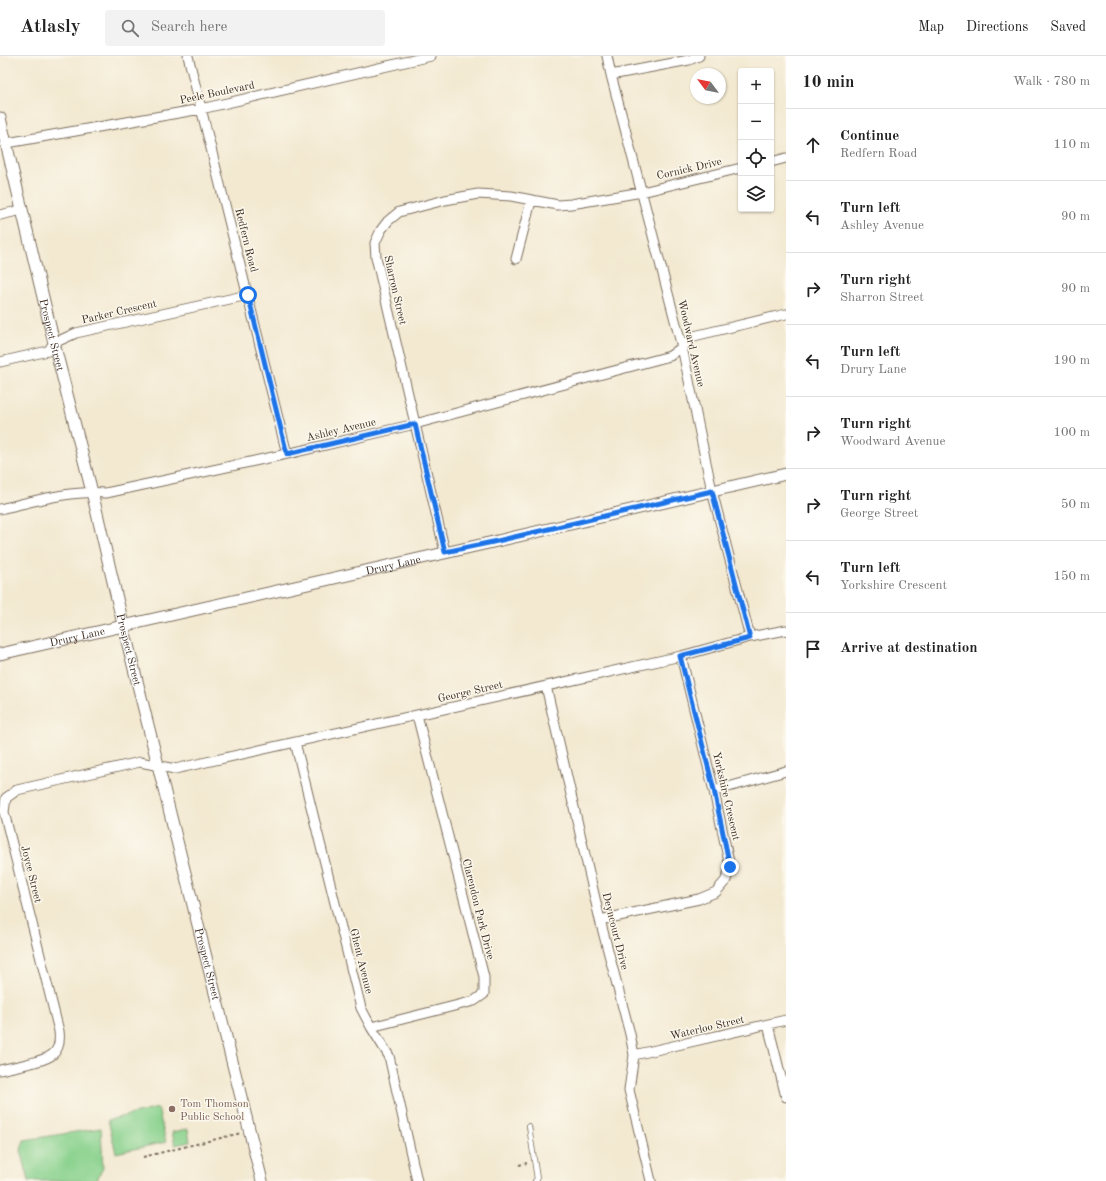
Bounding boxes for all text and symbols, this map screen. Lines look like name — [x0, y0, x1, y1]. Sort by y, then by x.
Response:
search box — [105, 10, 385, 46]
icon: search — [119, 17, 141, 39]
text: Atlasly — [20, 18, 81, 37]
text: Search here — [151, 20, 228, 35]
text: Map — [918, 20, 944, 34]
text: Directions — [966, 20, 1028, 34]
text: Saved — [1050, 20, 1086, 34]
north arrow — [690, 68, 726, 104]
map controls — [738, 68, 774, 212]
button: + — [738, 68, 774, 104]
text: 10 min — [802, 74, 855, 91]
text: Walk · 780 m — [1013, 75, 1090, 88]
street label: Peele Boulevard — [179, 80, 256, 107]
button: − — [738, 104, 774, 140]
text: Continue — [840, 129, 899, 144]
icon: ahead — [802, 134, 824, 156]
text: 110 m — [1053, 138, 1090, 151]
button: locate — [738, 140, 774, 176]
text: Redfern Road — [840, 147, 917, 160]
street label: Cornick Drive — [656, 157, 723, 182]
button: layers — [738, 176, 774, 212]
text: Turn left — [840, 201, 900, 216]
icon: left — [802, 206, 824, 228]
street label: Redfern Road — [232, 207, 259, 274]
text: 90 m — [1061, 210, 1090, 223]
text: Ashley Avenue — [840, 219, 924, 232]
street label: Sharron Street — [381, 255, 408, 326]
text: Turn right — [840, 273, 911, 288]
icon: right — [802, 278, 824, 300]
text: 90 m — [1061, 282, 1090, 295]
route start — [239, 286, 257, 304]
text: Sharron Street — [840, 291, 924, 304]
street label: Prospect Street — [37, 298, 65, 373]
street label: Parker Crescent — [81, 298, 158, 326]
street label: Woodward Avenue — [675, 299, 706, 388]
text: Turn left — [840, 345, 900, 360]
icon: left — [802, 350, 824, 372]
text: 190 m — [1053, 354, 1090, 367]
text: Drury Lane — [840, 363, 906, 376]
street label: Ashley Avenue — [305, 417, 377, 444]
text: Turn right — [840, 417, 911, 432]
icon: right — [802, 422, 824, 444]
text: 100 m — [1053, 426, 1090, 439]
text: Woodward Avenue — [840, 435, 945, 448]
text: Turn right — [840, 489, 911, 504]
icon: right — [802, 494, 824, 516]
text: 50 m — [1061, 498, 1090, 511]
text: George Street — [840, 507, 918, 520]
street label: Drury Lane — [365, 555, 422, 578]
text: Turn left — [840, 561, 900, 576]
icon: left — [802, 566, 824, 588]
text: 150 m — [1053, 570, 1090, 583]
text: Yorkshire Crescent — [840, 579, 947, 592]
street label: Prospect Street — [114, 613, 142, 687]
street label: Drury Lane — [49, 626, 106, 650]
icon: arrive — [802, 638, 824, 660]
text: Arrive at destination — [840, 641, 978, 656]
street label: George Street — [437, 680, 504, 705]
street label: Yorkshire Crescent — [710, 751, 741, 842]
street label: Joyce Street — [18, 845, 43, 904]
street label: Clarendon Park Drive — [460, 858, 495, 961]
route end — [721, 858, 739, 876]
street label: Deyncourt Drive — [600, 892, 629, 971]
street label: Prospect Street — [192, 927, 221, 1002]
street label: Ghent Avenue — [347, 928, 374, 995]
street label: Waterloo Street — [669, 1015, 746, 1042]
place label: Tom Thomson Public School — [180, 1099, 249, 1123]
marker: Tom Thomson Public School — [167, 1104, 177, 1114]

